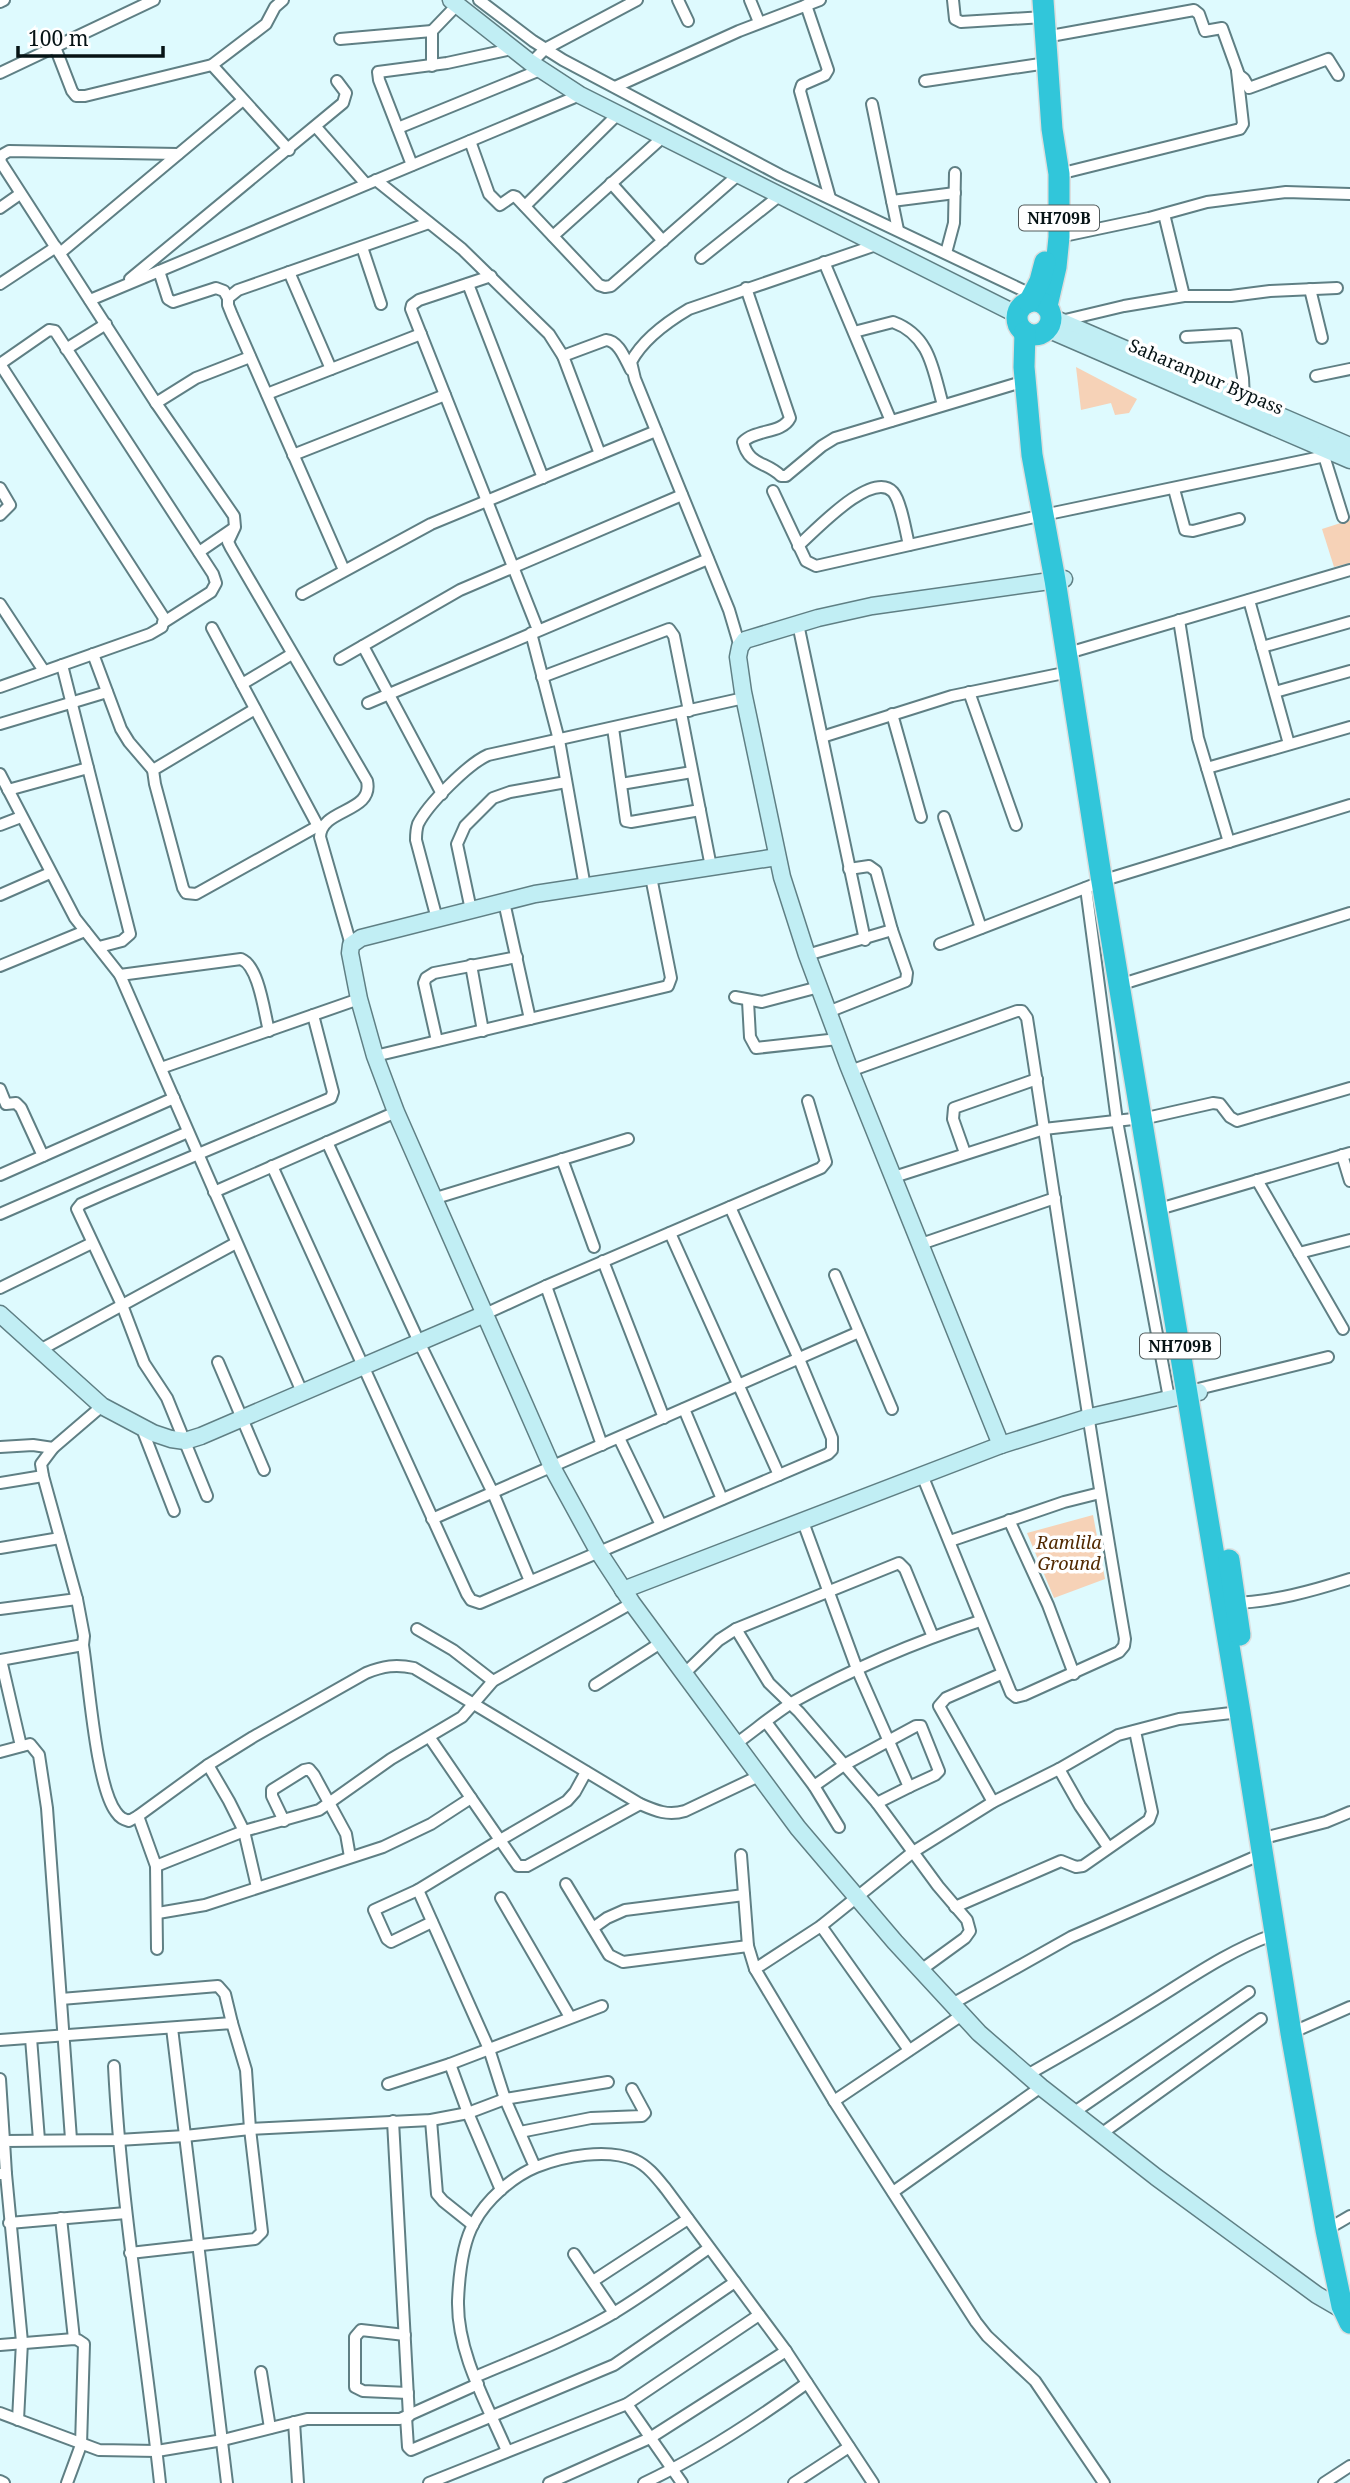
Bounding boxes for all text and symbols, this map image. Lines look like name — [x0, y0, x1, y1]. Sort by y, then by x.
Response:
scale bar — [18, 14, 163, 58]
text: 100 m — [28, 24, 89, 52]
road number: NH709B — [1019, 206, 1099, 230]
street label: Saharanpur Bypass — [1125, 333, 1287, 420]
road number: NH709B — [1140, 1334, 1220, 1358]
park label: Ramlila Ground — [1035, 1530, 1102, 1575]

